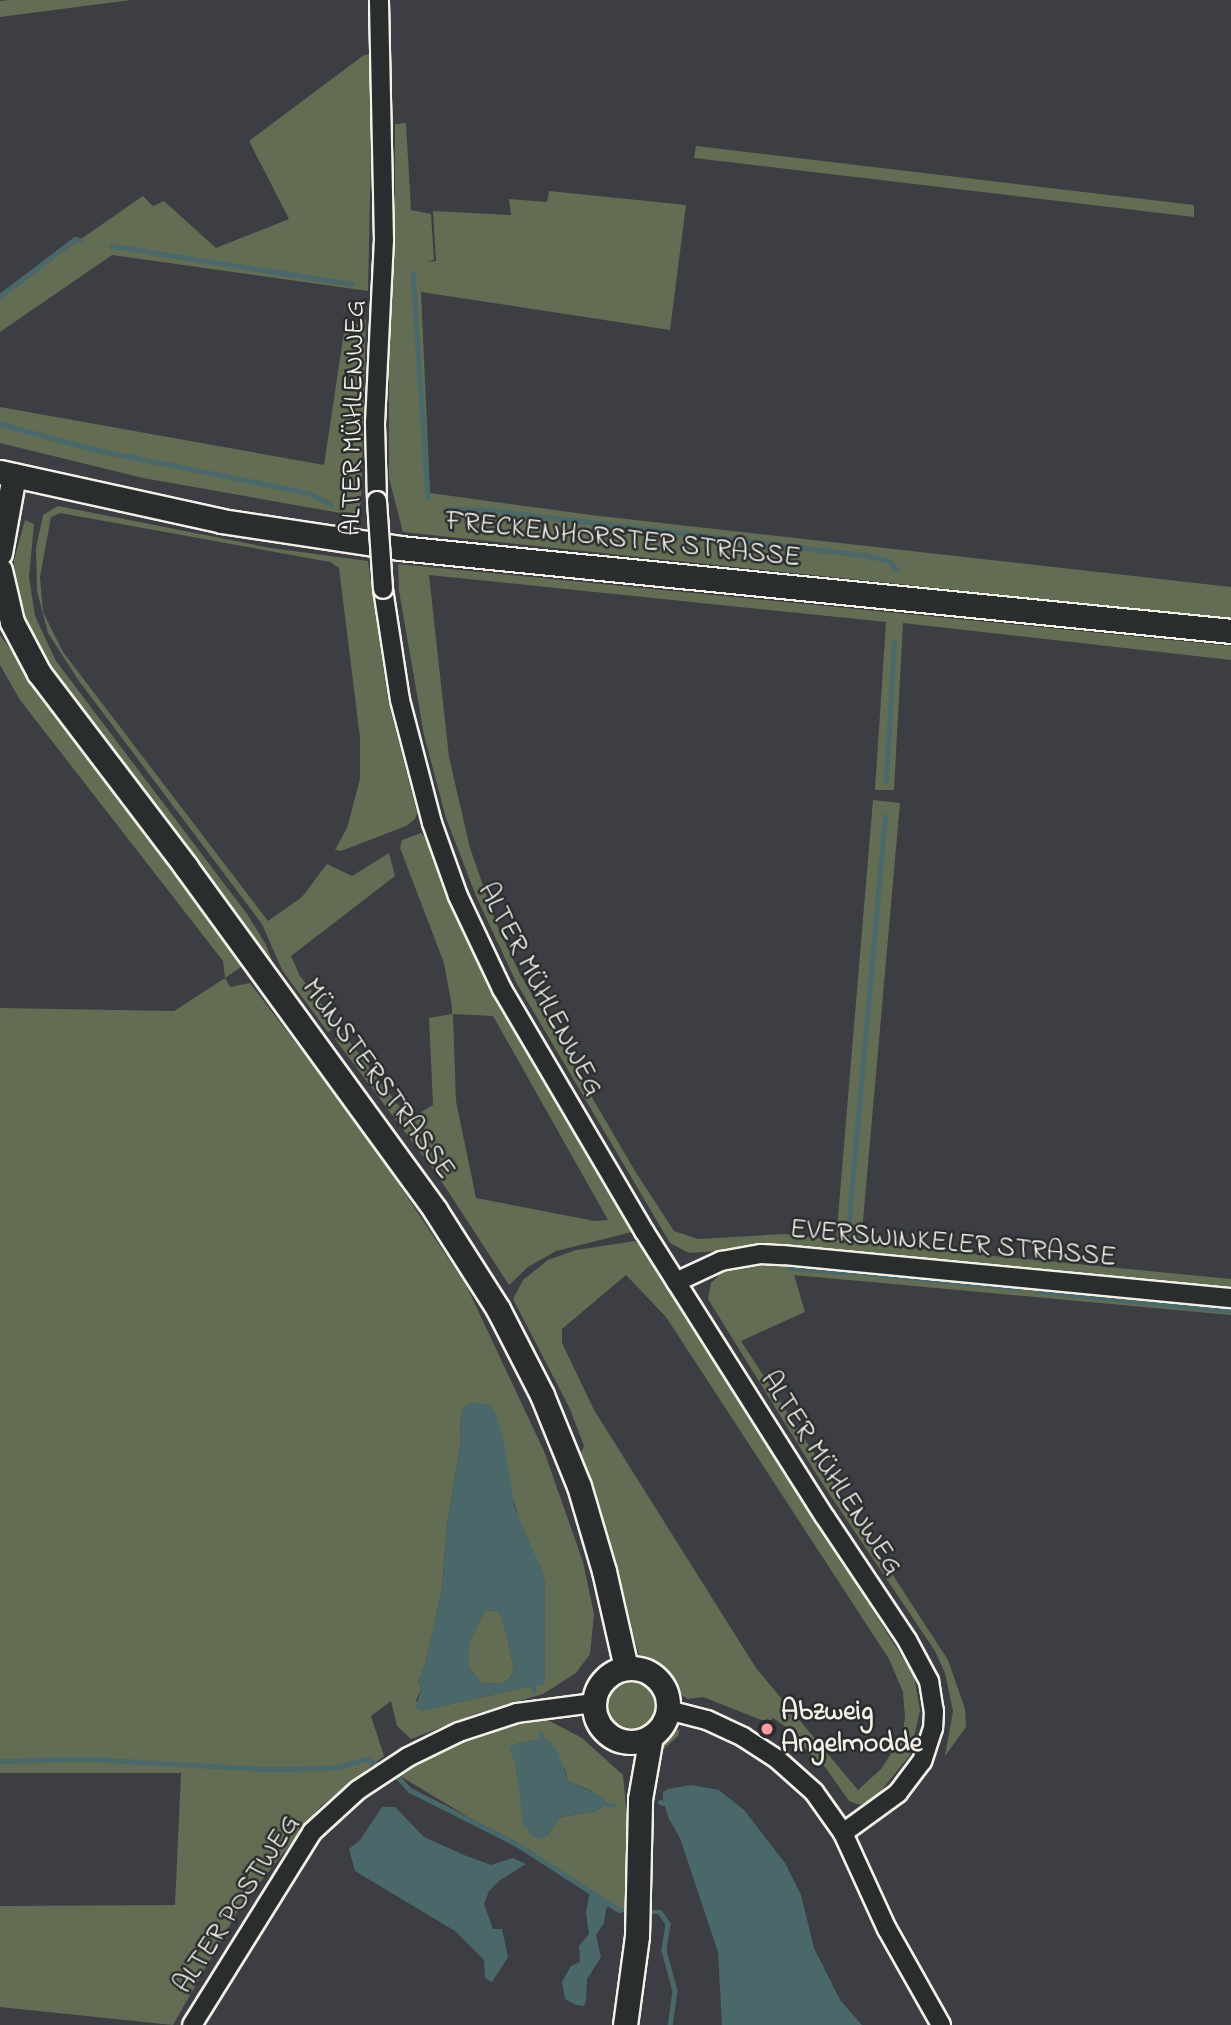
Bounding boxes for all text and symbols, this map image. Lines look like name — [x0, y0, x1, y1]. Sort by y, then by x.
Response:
street label: ALTER MÜHLENWEG — [336, 299, 374, 537]
street label: FRECKENHORSTER STRASSE — [444, 506, 802, 576]
street label: ALTER MÜHLENWEG — [469, 878, 609, 1102]
street label: MÜNSTERSTRASSE — [293, 973, 461, 1187]
street label: EVERSWINKELER STRASSE — [788, 1214, 1118, 1276]
street label: ALTER MÜHLENWEG — [752, 1366, 908, 1582]
place label: Abzweig Angelmodde — [781, 1696, 922, 1762]
marker: Abzweig Angelmodde — [759, 1721, 775, 1737]
street label: ALTER POSTWEG — [168, 1809, 308, 2001]

